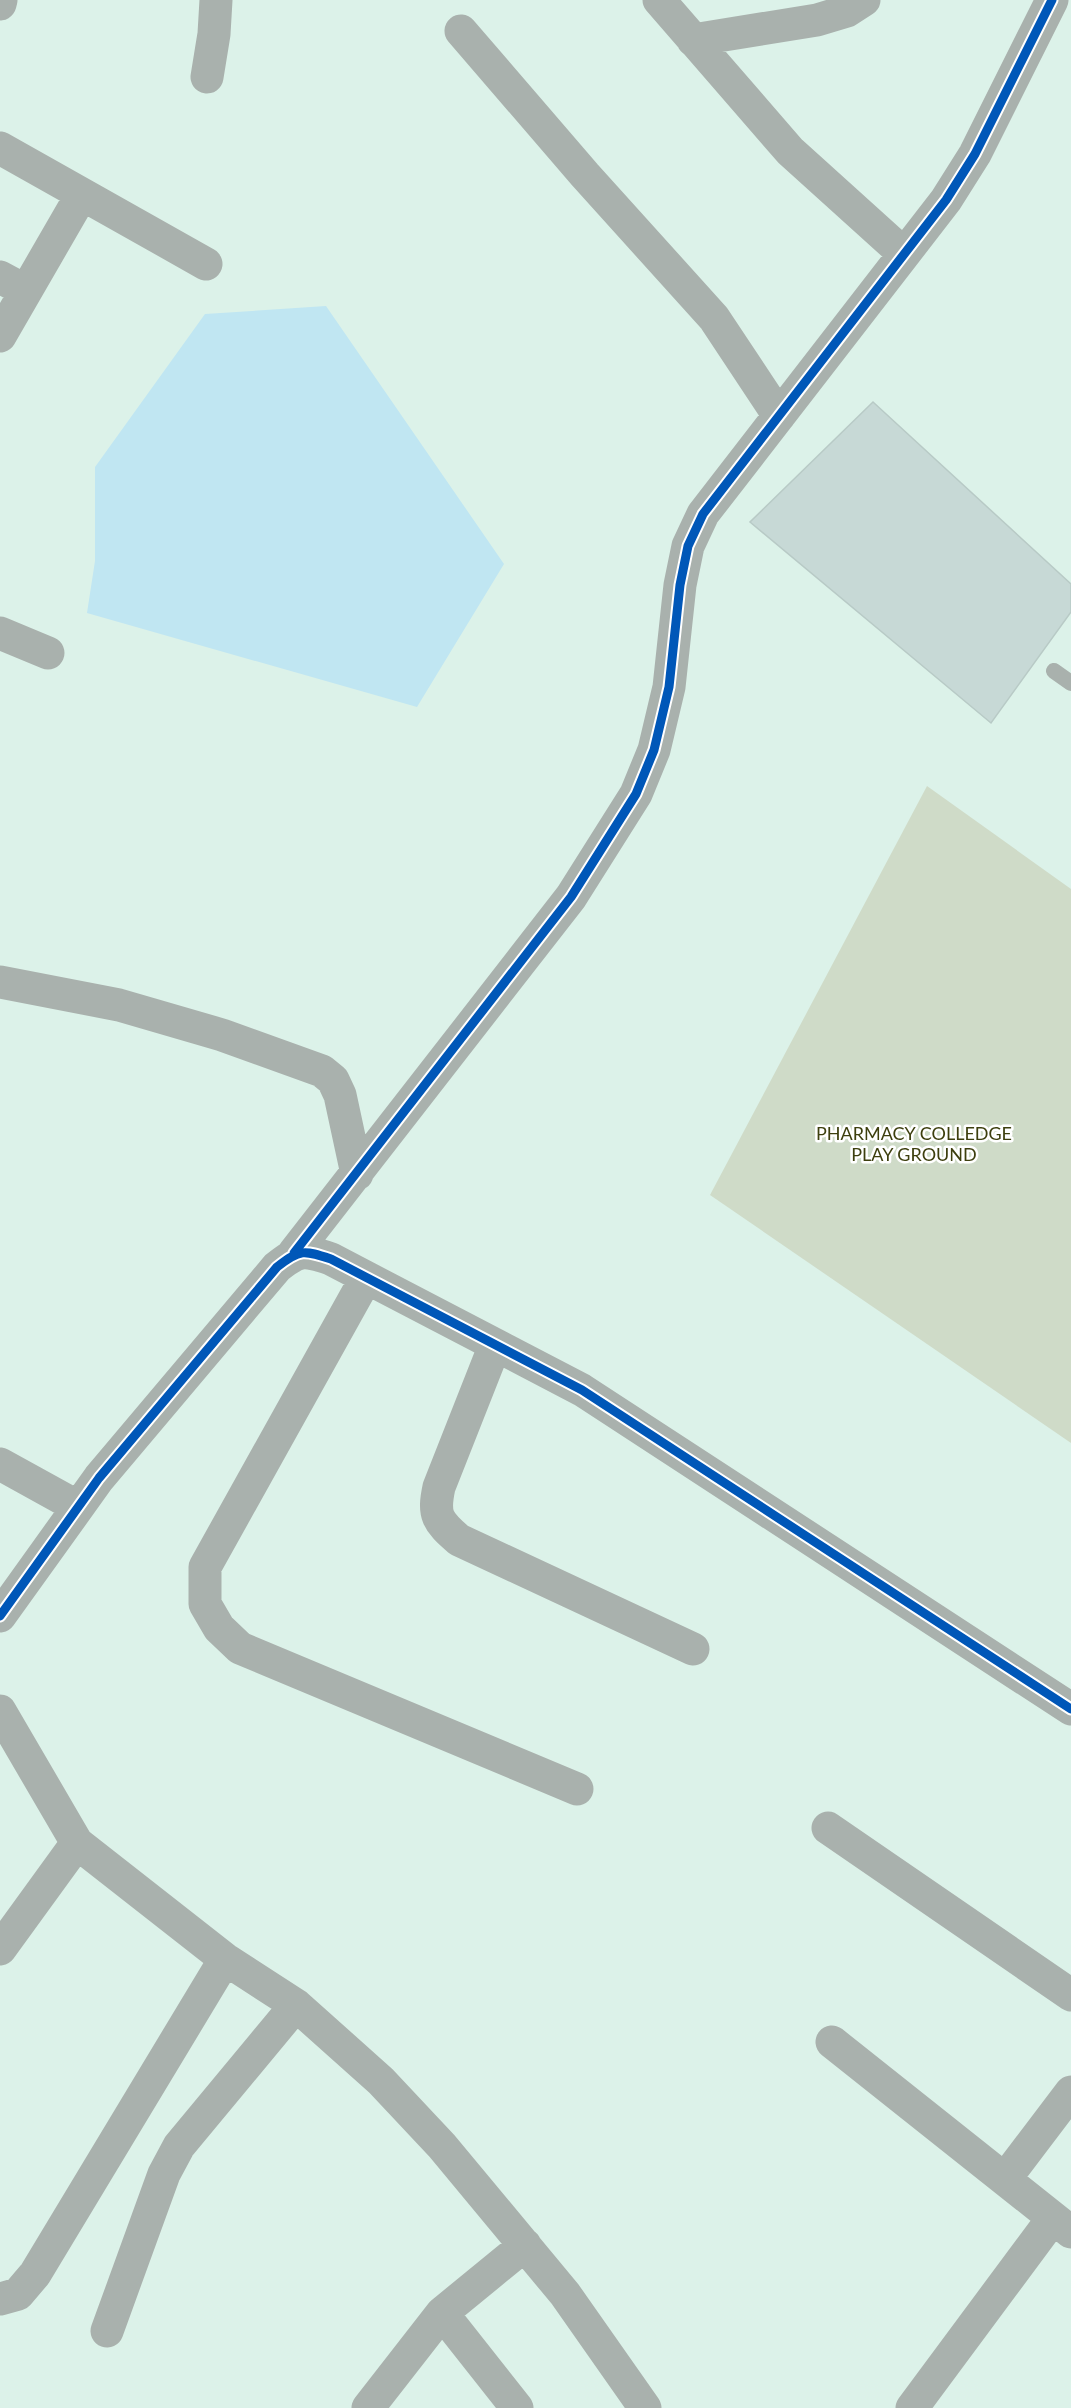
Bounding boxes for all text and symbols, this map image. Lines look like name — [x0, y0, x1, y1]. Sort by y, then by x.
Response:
park label: PHARMACY COLLEDGE PLAY GROUND — [816, 1122, 1012, 1165]

